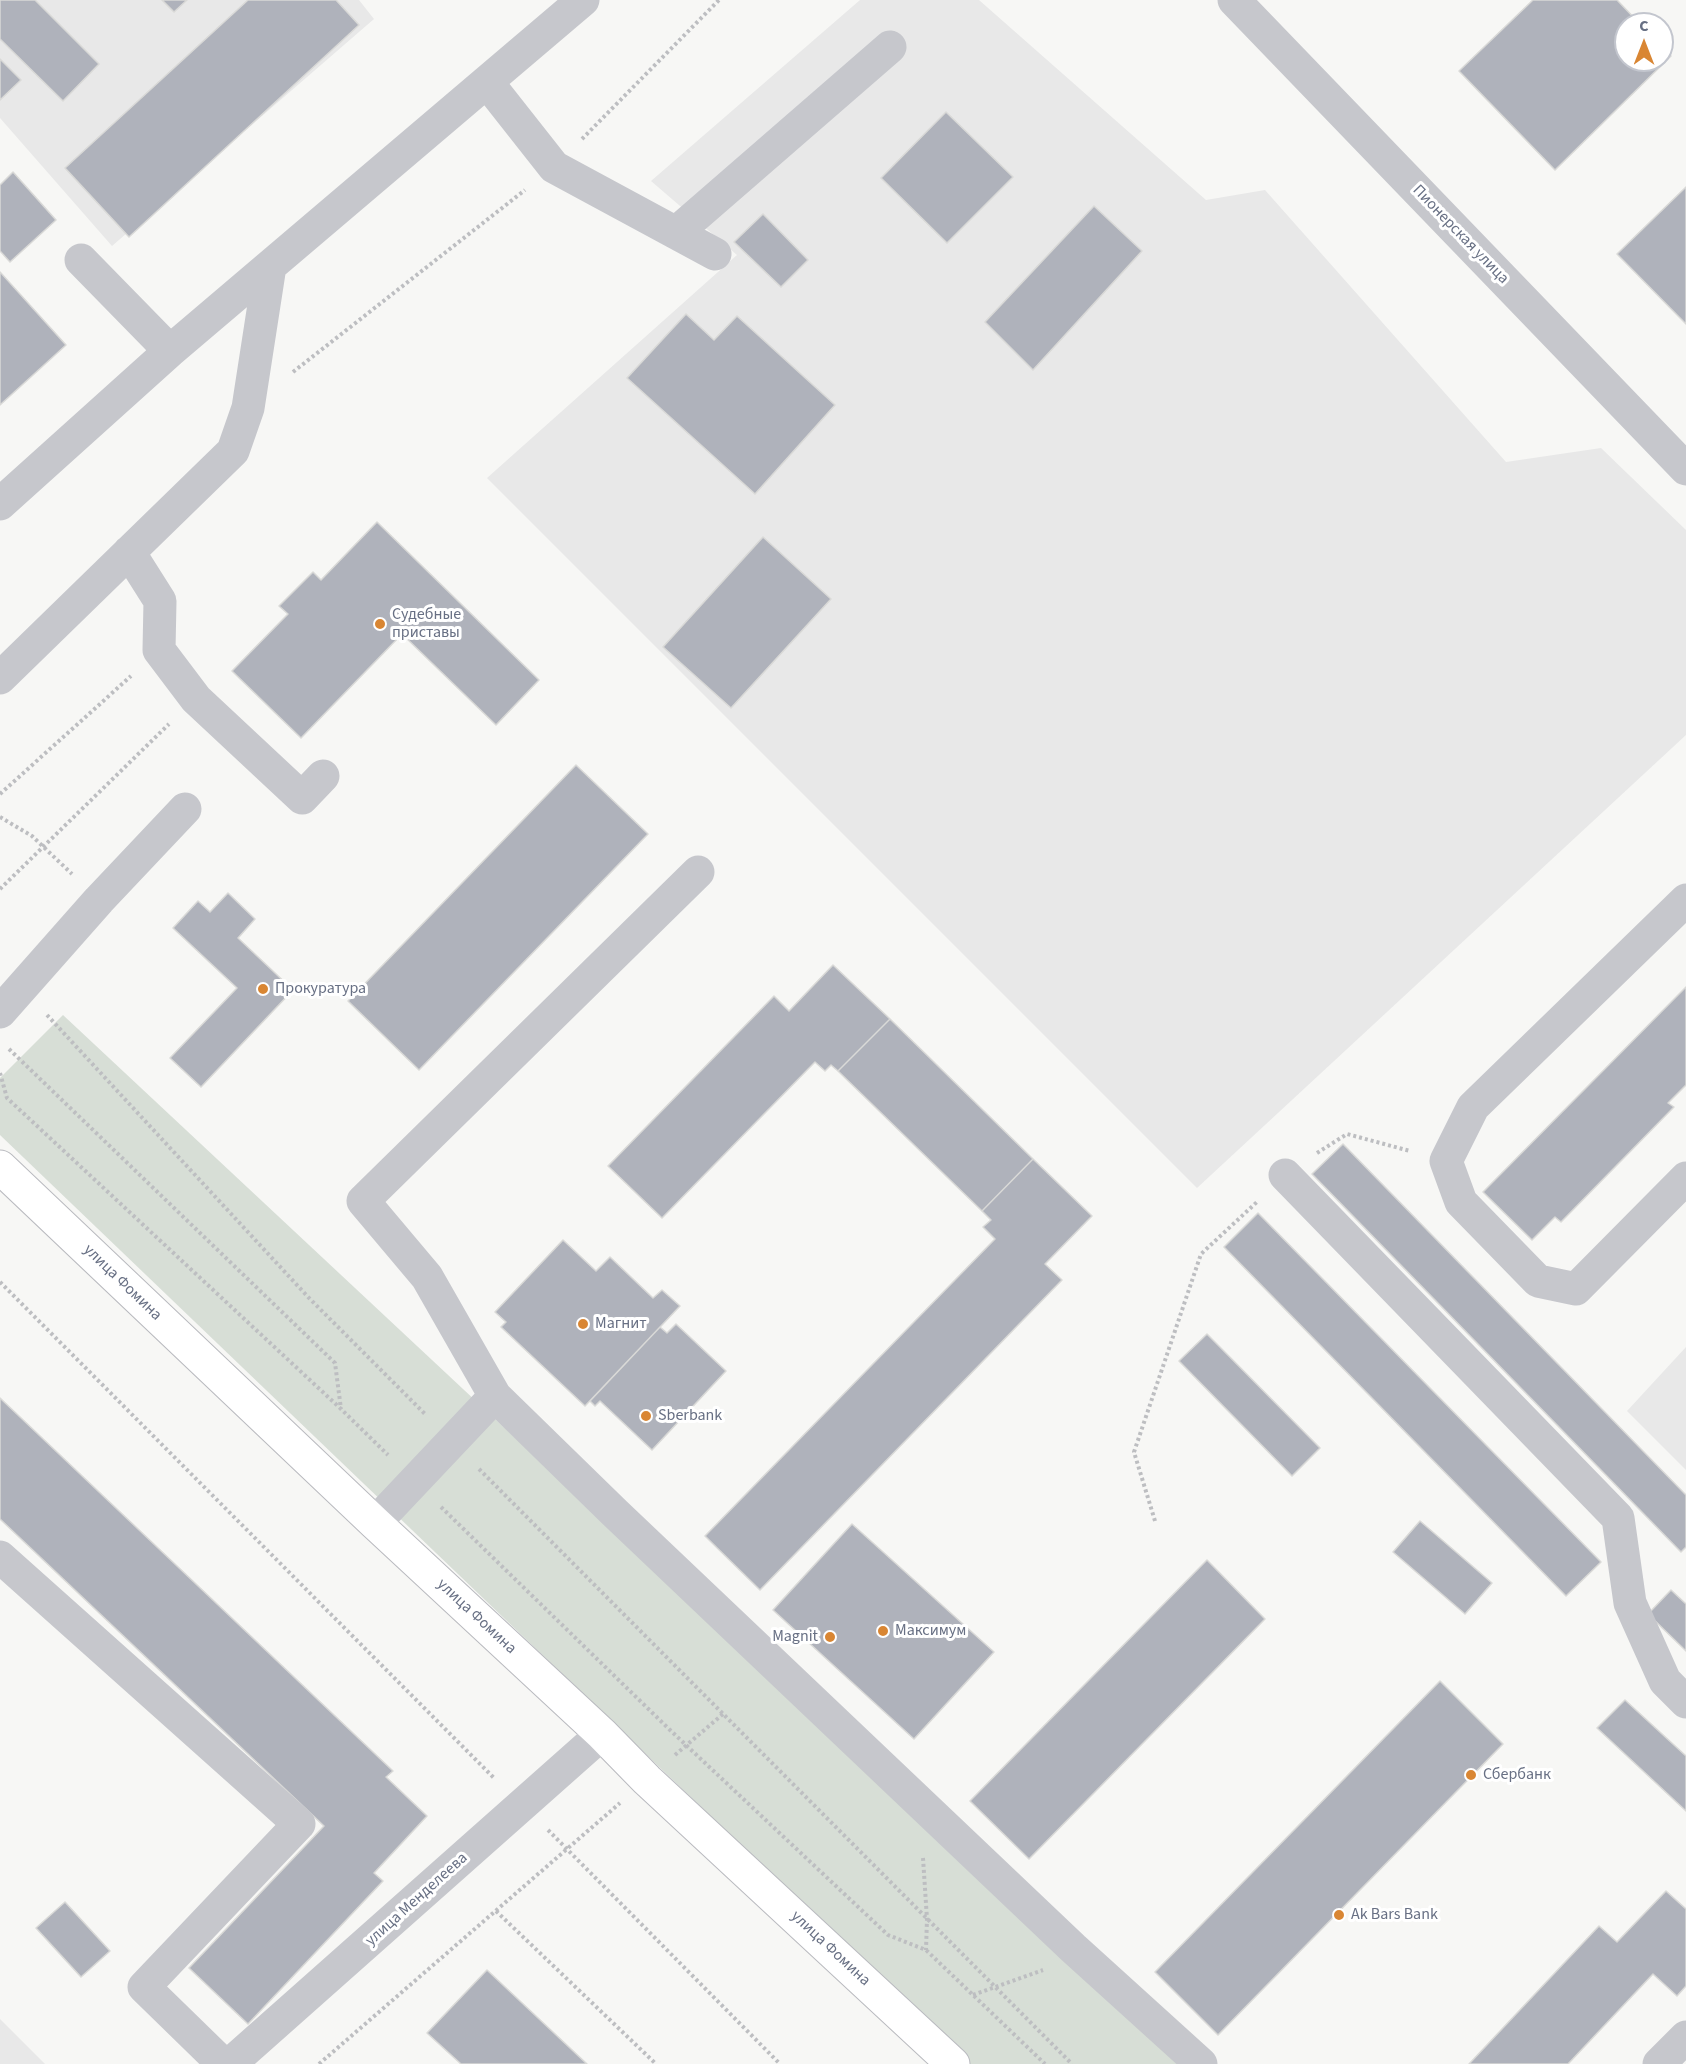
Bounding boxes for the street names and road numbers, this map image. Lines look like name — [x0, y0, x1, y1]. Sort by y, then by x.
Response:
street label: Пионерская улица — [1408, 181, 1512, 289]
street label: улица Фомина — [79, 1241, 165, 1325]
street label: улица Фомина — [432, 1575, 520, 1659]
street label: улица Менделеева — [362, 1849, 472, 1951]
street label: улица Фомина — [786, 1907, 874, 1991]

